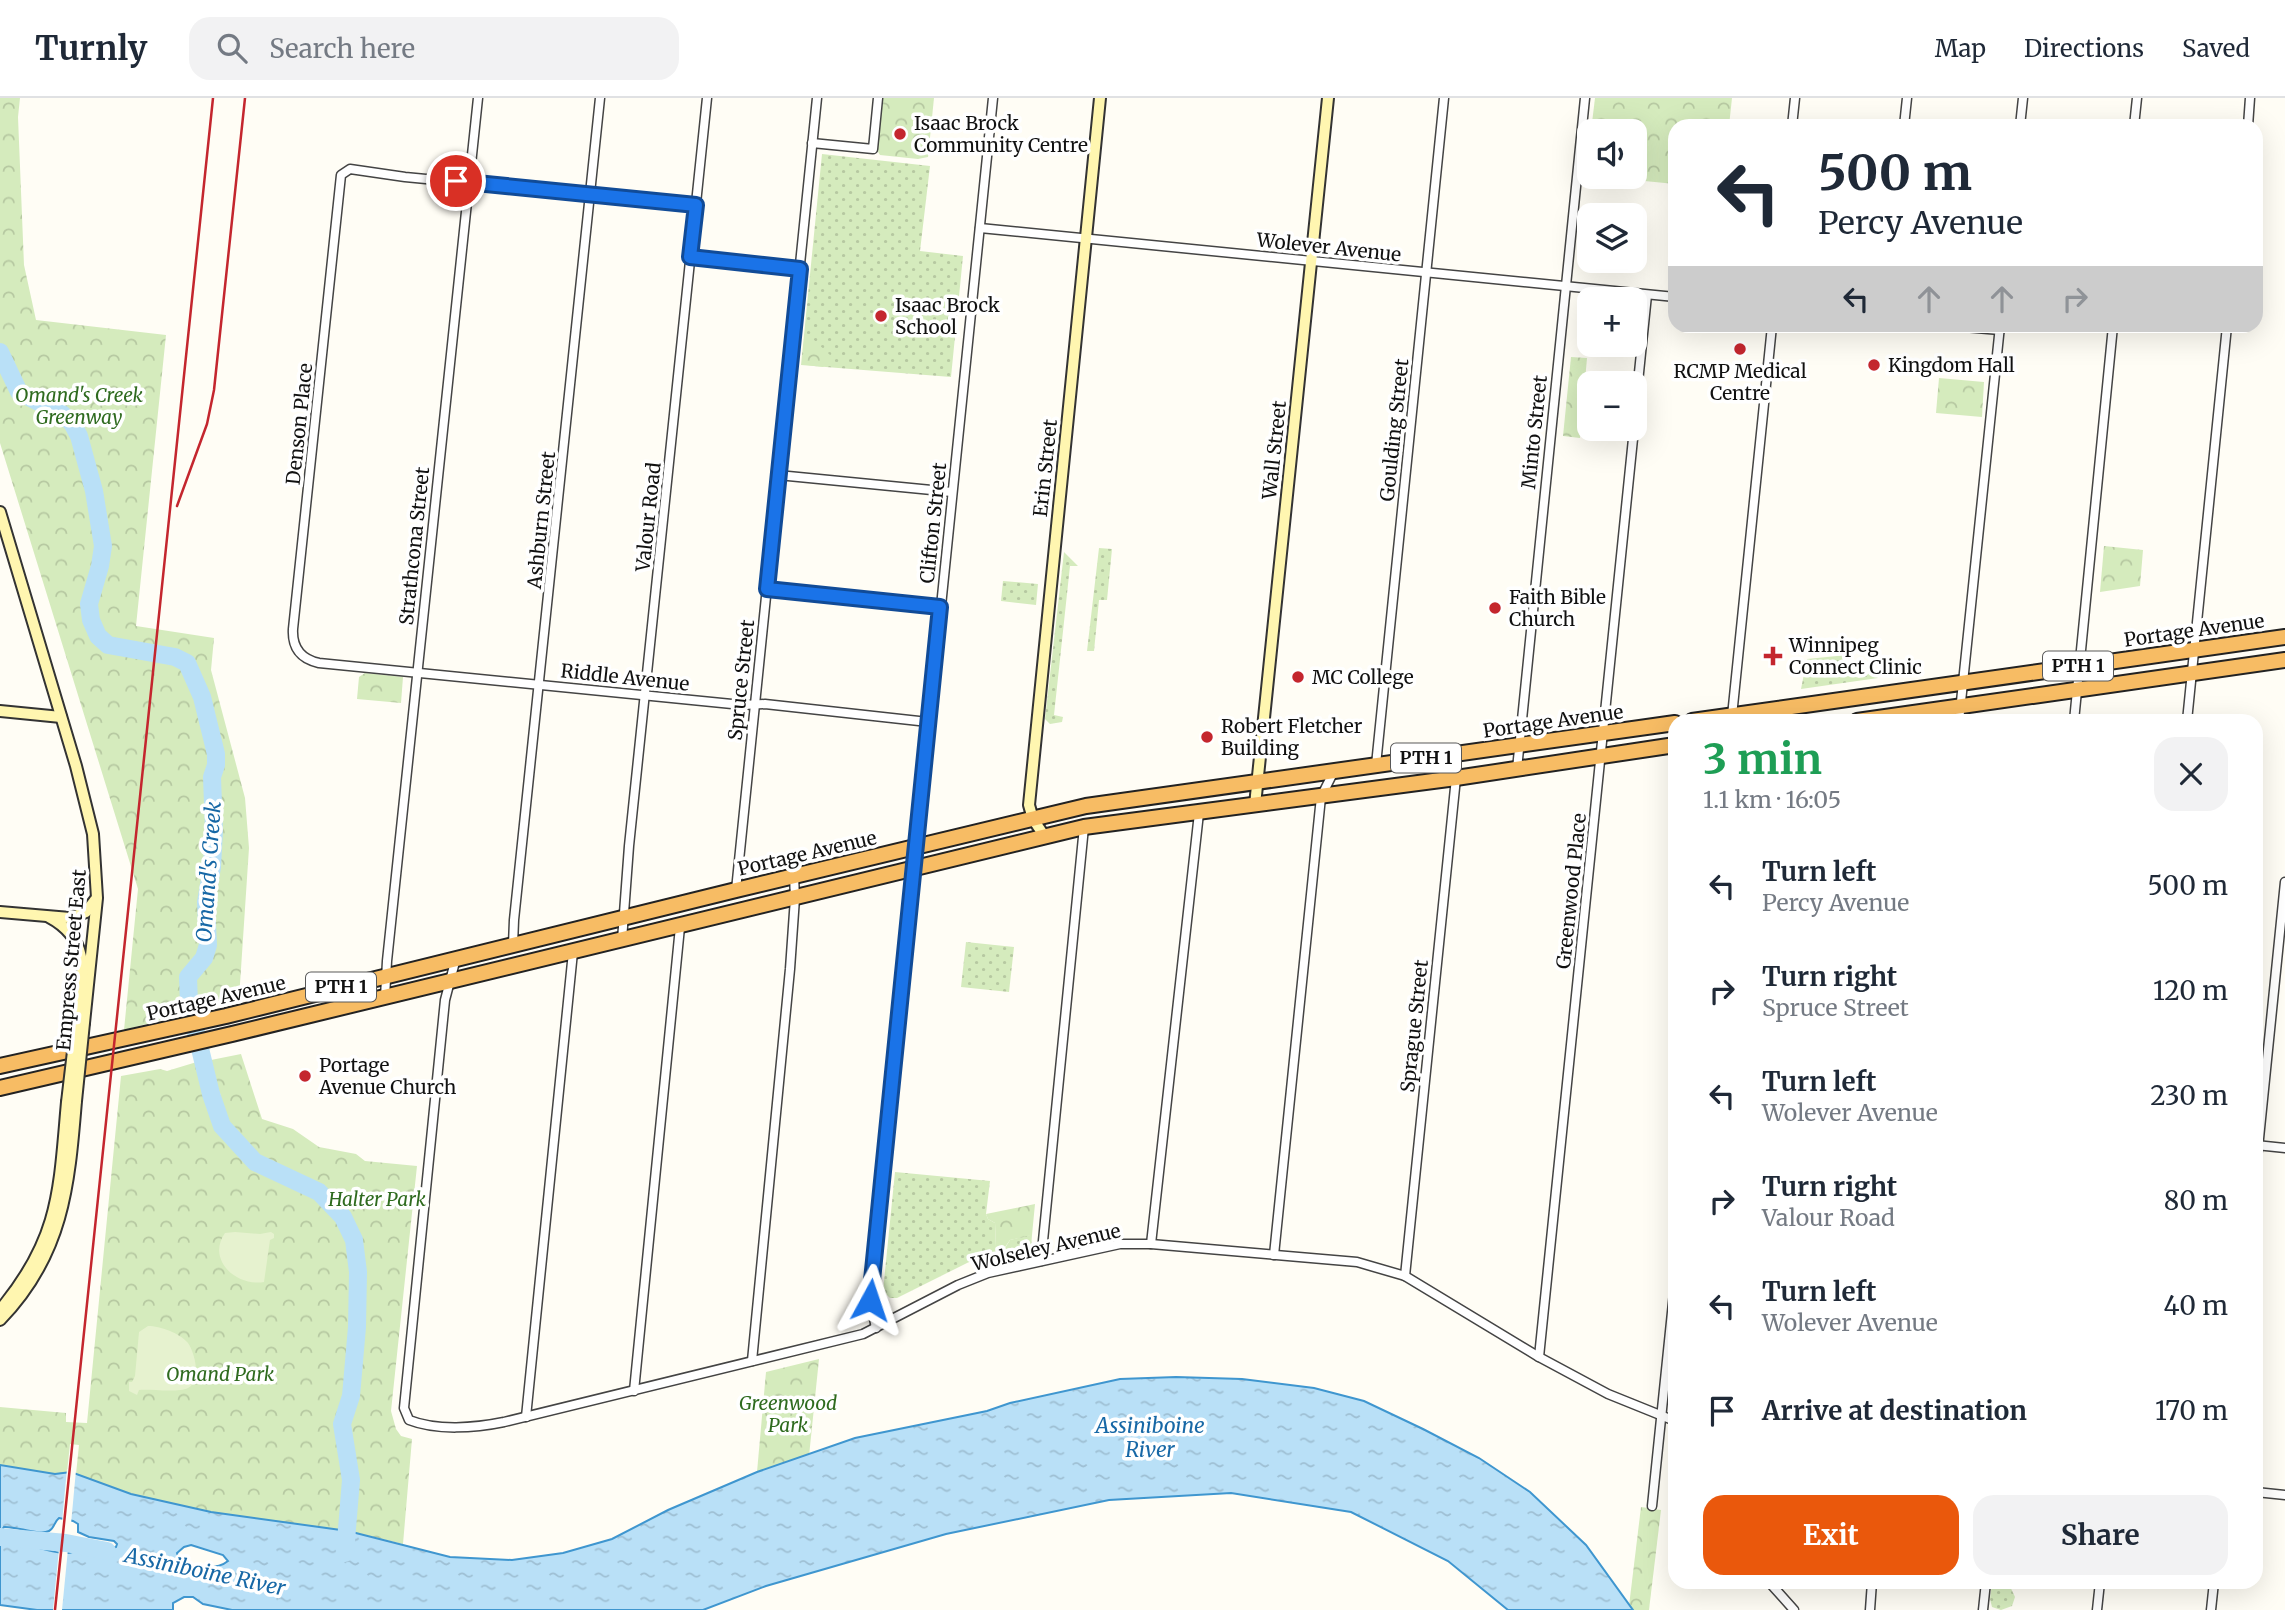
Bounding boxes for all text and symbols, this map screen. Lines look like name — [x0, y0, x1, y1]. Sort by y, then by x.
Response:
search box — [189, 17, 679, 80]
text: Turnly — [35, 28, 147, 69]
icon: search — [213, 29, 251, 67]
text: Search here — [269, 32, 415, 65]
text: Map — [1935, 33, 1986, 64]
text: Directions — [2024, 33, 2144, 64]
text: Saved — [2182, 33, 2250, 64]
place label: Isaac Brock Community Centre — [914, 111, 1088, 157]
map controls — [1577, 119, 1647, 441]
button: sound — [1577, 119, 1647, 189]
marker: Isaac Brock Community Centre — [892, 126, 908, 142]
text: 500 m — [1818, 142, 1972, 203]
icon: left — [1703, 147, 1794, 238]
pin — [426, 151, 486, 211]
icon: arrive — [437, 162, 475, 200]
button: layers — [1577, 203, 1647, 273]
text: Percy Avenue — [1818, 203, 2023, 243]
street label: Wolever Avenue — [1255, 227, 1403, 267]
icon: left — [1837, 280, 1875, 318]
icon: ahead — [1910, 280, 1948, 318]
icon: ahead — [1983, 280, 2021, 318]
icon: right — [2056, 280, 2094, 318]
button: + — [1577, 287, 1647, 357]
place label: Isaac Brock School — [895, 293, 1000, 339]
marker: Isaac Brock School — [873, 308, 889, 324]
marker: RCMP Medical Centre — [1732, 341, 1748, 357]
place label: Kingdom Hall — [1888, 353, 2015, 377]
street label: Goulding Street — [1375, 357, 1413, 503]
marker: Kingdom Hall — [1866, 357, 1882, 373]
place label: RCMP Medical Centre — [1673, 359, 1807, 405]
street label: Denson Place — [281, 362, 317, 486]
button: − — [1577, 371, 1647, 441]
street label: Minto Street — [1516, 373, 1552, 490]
park label: Omand's Creek Greenway — [15, 383, 143, 429]
street label: Wall Street — [1257, 399, 1291, 502]
street label: Erin Street — [1028, 417, 1062, 518]
street label: Ashburn Street — [522, 450, 560, 591]
street label: Valour Road — [630, 461, 666, 574]
street label: Clifton Street — [915, 461, 951, 585]
street label: Strathcona Street — [394, 465, 434, 626]
place label: Faith Bible Church — [1509, 585, 1606, 631]
marker: Faith Bible Church — [1487, 600, 1503, 616]
street label: Portage Avenue — [2122, 608, 2266, 652]
street label: Spruce Street — [723, 618, 759, 742]
place label: Winnipeg Connect Clinic — [1788, 633, 1922, 679]
marker: Winnipeg Connect Clinic — [1763, 646, 1783, 666]
road number: PTH 1 — [2043, 652, 2113, 680]
street label: Riddle Avenue — [559, 658, 691, 696]
place label: MC College — [1312, 665, 1414, 689]
marker: MC College — [1290, 669, 1306, 685]
street label: Portage Avenue — [1481, 699, 1625, 743]
place label: Robert Fletcher Building — [1221, 714, 1363, 760]
marker: Robert Fletcher Building — [1199, 729, 1215, 745]
text: 3 min — [1703, 733, 1822, 785]
button: close — [2154, 737, 2228, 811]
road number: PTH 1 — [1391, 744, 1461, 772]
text: 1.1 km · 16:05 — [1703, 785, 1841, 814]
water label: Omand's Creek — [190, 800, 227, 943]
street label: Greenwood Place — [1551, 812, 1591, 970]
street label: Portage Avenue — [735, 825, 879, 881]
text: Turn left — [1762, 855, 1876, 888]
icon: left — [1703, 867, 1741, 905]
street label: Empress Street East — [51, 868, 91, 1052]
text: 500 m — [2148, 869, 2228, 902]
text: Percy Avenue — [1762, 888, 1909, 917]
street label: Sprague Street — [1395, 958, 1433, 1094]
text: Turn right — [1762, 960, 1897, 993]
street label: Portage Avenue — [144, 970, 288, 1026]
road number: PTH 1 — [306, 972, 376, 1002]
icon: right — [1703, 972, 1741, 1010]
text: 120 m — [2153, 974, 2228, 1007]
text: Spruce Street — [1762, 993, 1909, 1022]
place label: Portage Avenue Church — [318, 1053, 457, 1099]
text: Turn left — [1762, 1065, 1876, 1098]
marker: Portage Avenue Church — [297, 1068, 313, 1084]
icon: left — [1703, 1077, 1741, 1115]
text: 230 m — [2150, 1079, 2228, 1112]
text: Wolever Avenue — [1762, 1098, 1938, 1127]
text: Turn right — [1762, 1170, 1897, 1203]
icon: right — [1703, 1182, 1741, 1220]
text: 80 m — [2164, 1184, 2228, 1217]
park label: Halter Park — [327, 1187, 426, 1211]
text: Valour Road — [1762, 1203, 1895, 1232]
street label: Wolseley Avenue — [968, 1218, 1123, 1276]
position arrow — [833, 1263, 907, 1337]
text: Turn left — [1762, 1275, 1876, 1308]
icon: left — [1703, 1287, 1741, 1325]
text: 40 m — [2164, 1289, 2228, 1322]
text: Wolever Avenue — [1762, 1308, 1938, 1337]
park label: Omand Park — [166, 1362, 275, 1386]
park label: Greenwood Park — [739, 1391, 837, 1437]
icon: arrive — [1703, 1392, 1741, 1430]
text: Arrive at destination — [1762, 1394, 2027, 1427]
text: 170 m — [2155, 1394, 2228, 1427]
water label: Assiniboine River — [1093, 1412, 1205, 1463]
button: Exit — [1703, 1495, 1959, 1575]
button: Share — [1973, 1495, 2228, 1575]
water label: Assiniboine River — [120, 1541, 288, 1602]

